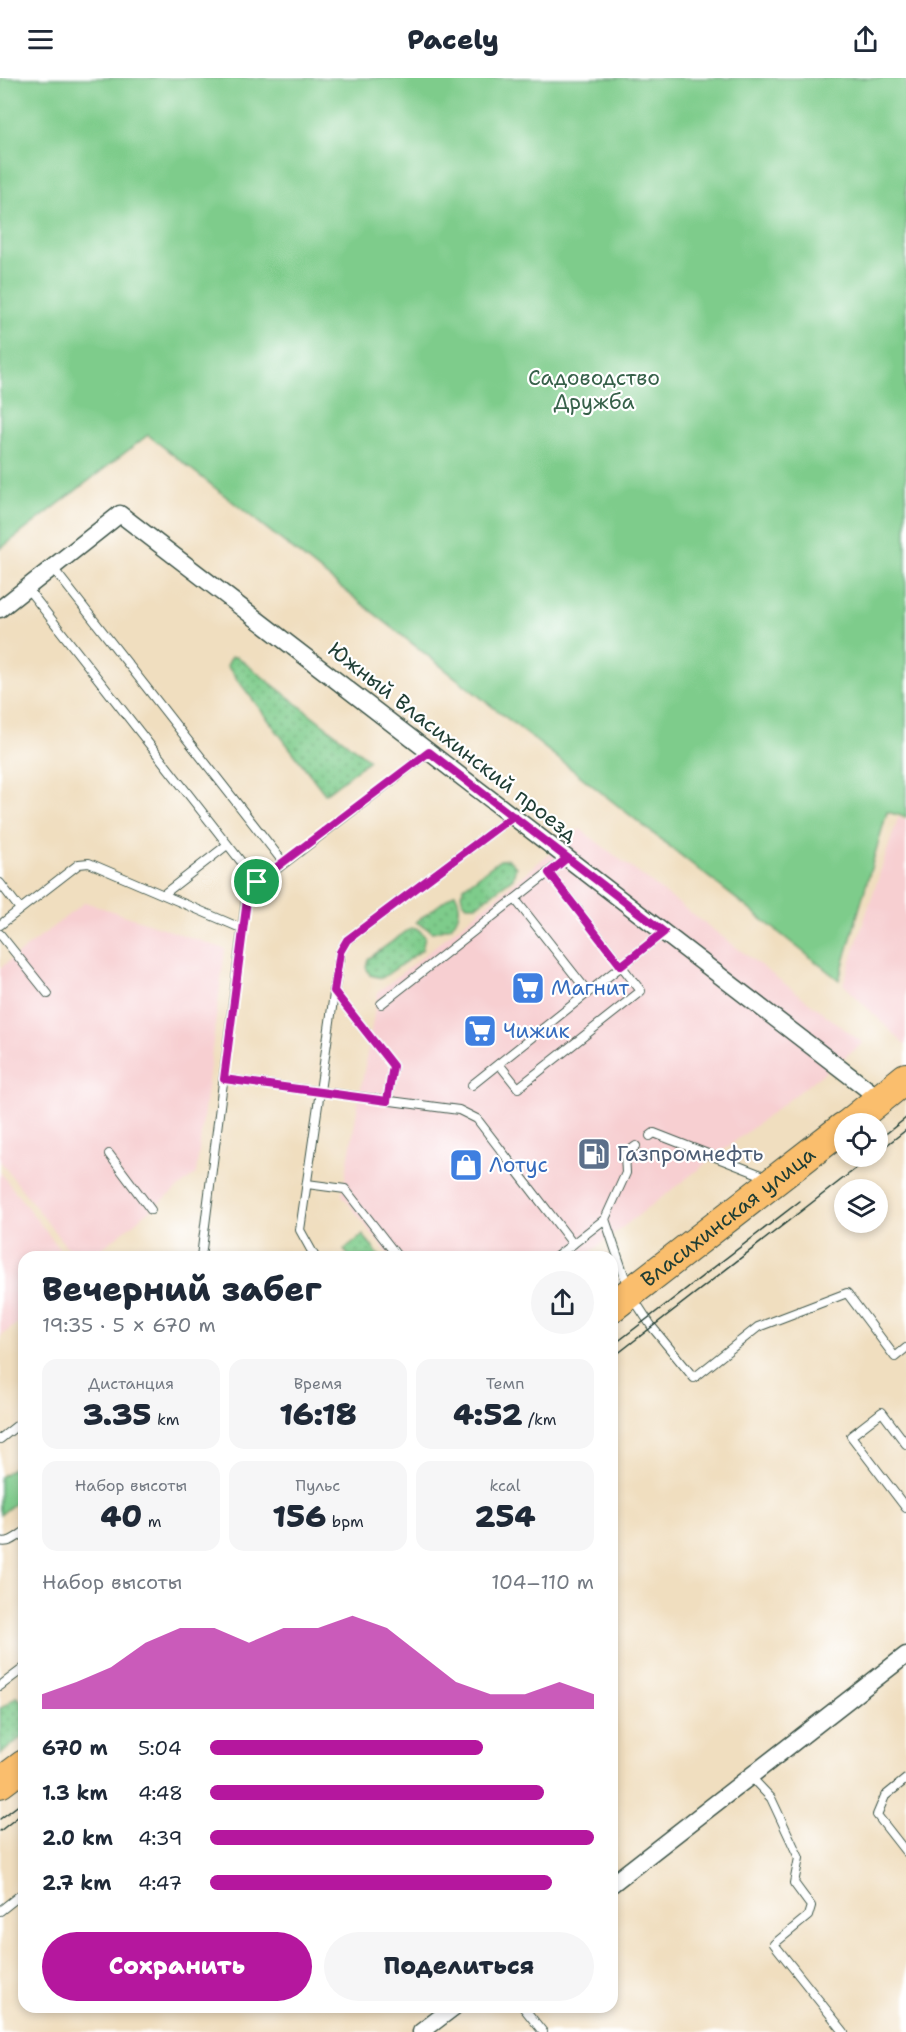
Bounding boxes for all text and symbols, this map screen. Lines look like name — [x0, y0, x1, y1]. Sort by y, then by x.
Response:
text: Pacely — [407, 21, 499, 58]
icon: menu — [24, 23, 57, 56]
icon: share — [849, 23, 882, 56]
park label: Садоводство Дружба — [528, 364, 660, 416]
street label: Южный Власихинский проезд — [323, 636, 583, 848]
pin — [231, 856, 282, 907]
icon: arrive — [240, 865, 273, 898]
supermarket icon: Магнит — [510, 970, 546, 1006]
place label: Магнит — [551, 974, 630, 1002]
supermarket icon: Чижик — [462, 1013, 498, 1049]
place label: Чижик — [503, 1017, 570, 1045]
map controls — [834, 1113, 888, 1233]
button: locate — [834, 1113, 888, 1167]
fuel station icon: Газпромнефть — [576, 1136, 612, 1172]
place label: Газпромнефть — [617, 1140, 763, 1168]
street label: Власихинская улица — [635, 1140, 821, 1293]
shop icon: Лотус — [448, 1147, 484, 1183]
place label: Лотус — [489, 1151, 548, 1179]
button: layers — [834, 1179, 888, 1233]
text: Вечерний забег — [42, 1267, 322, 1312]
button: share — [531, 1271, 594, 1334]
text: 19:35 · 5 × 670 m — [42, 1312, 216, 1338]
text: Дистанция — [88, 1373, 174, 1394]
text: Время — [294, 1373, 342, 1394]
text: Темп — [486, 1373, 524, 1394]
text: 3.35 — [82, 1394, 151, 1435]
text: 16:18 — [279, 1394, 357, 1435]
text: 4:52 — [453, 1394, 523, 1435]
text: km — [151, 1409, 180, 1430]
text: /km — [523, 1409, 557, 1430]
text: Набор высоты — [75, 1475, 187, 1496]
text: Пульс — [296, 1475, 340, 1496]
text: kcal — [489, 1475, 521, 1496]
text: 40 — [100, 1496, 142, 1537]
text: 156 — [272, 1496, 326, 1537]
text: 254 — [475, 1496, 535, 1537]
text: m — [142, 1511, 162, 1532]
text: bpm — [326, 1511, 364, 1532]
text: Набор высоты — [42, 1569, 182, 1595]
text: 104–110 m — [491, 1569, 594, 1595]
text: 670 m — [42, 1735, 108, 1761]
text: 5:04 — [138, 1735, 182, 1761]
text: 1.3 km — [42, 1780, 108, 1806]
text: 4:48 — [138, 1780, 183, 1806]
text: 2.0 km — [42, 1825, 113, 1851]
text: 4:39 — [138, 1825, 183, 1851]
text: 2.7 km — [42, 1870, 111, 1896]
text: 4:47 — [138, 1870, 182, 1896]
button: Сохранить — [42, 1932, 312, 2001]
button: Поделиться — [324, 1932, 594, 2001]

